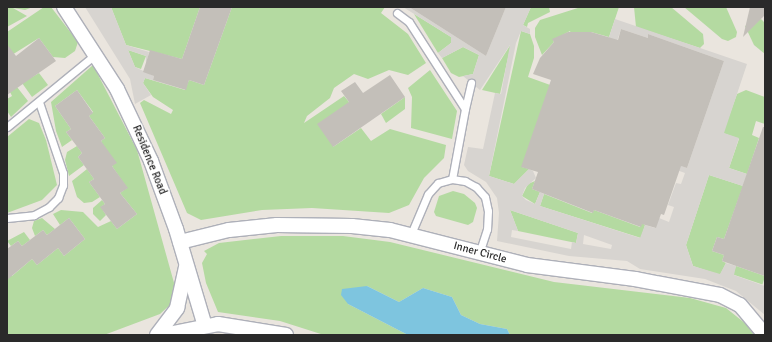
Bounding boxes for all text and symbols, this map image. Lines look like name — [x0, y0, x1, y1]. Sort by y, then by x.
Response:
street label: Residence Road — [129, 123, 169, 197]
street label: Inner Circle — [452, 240, 508, 266]

